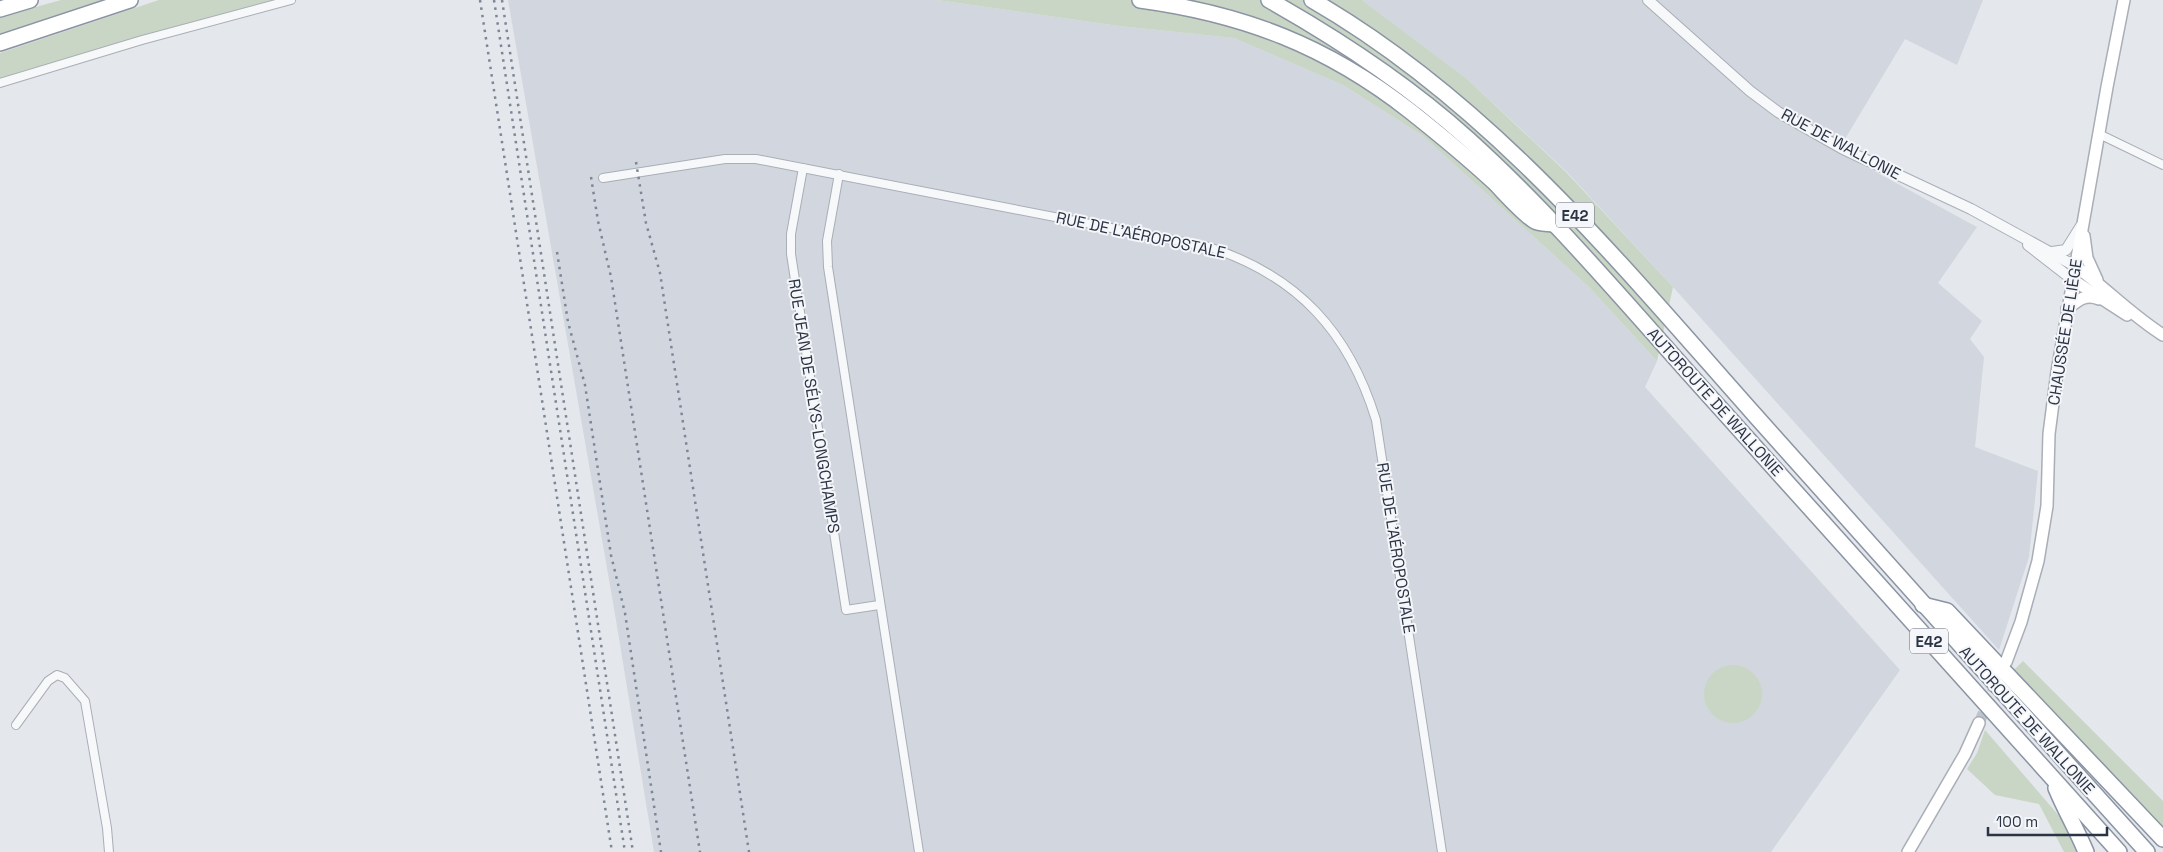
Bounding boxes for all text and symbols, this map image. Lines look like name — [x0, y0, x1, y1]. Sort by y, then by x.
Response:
street label: RUE DE WALLONIE — [1778, 104, 1904, 184]
road number: E42 — [1556, 202, 1594, 228]
street label: RUE DE L'AÉROPOSTALE — [1054, 207, 1228, 263]
street label: CHAUSSÉE DE LIÈGE — [2043, 257, 2087, 407]
street label: RUE JEAN DE SÉLYS-LONGCHAMPS — [783, 277, 845, 535]
street label: AUTOROUTE DE WALLONIE — [1643, 323, 1787, 481]
street label: RUE DE L'AÉROPOSTALE — [1372, 461, 1420, 635]
road number: E42 — [1910, 628, 1948, 654]
street label: AUTOROUTE DE WALLONIE — [1955, 641, 2099, 799]
scale bar — [1988, 804, 2107, 836]
text: 100 m — [1996, 812, 2038, 831]

